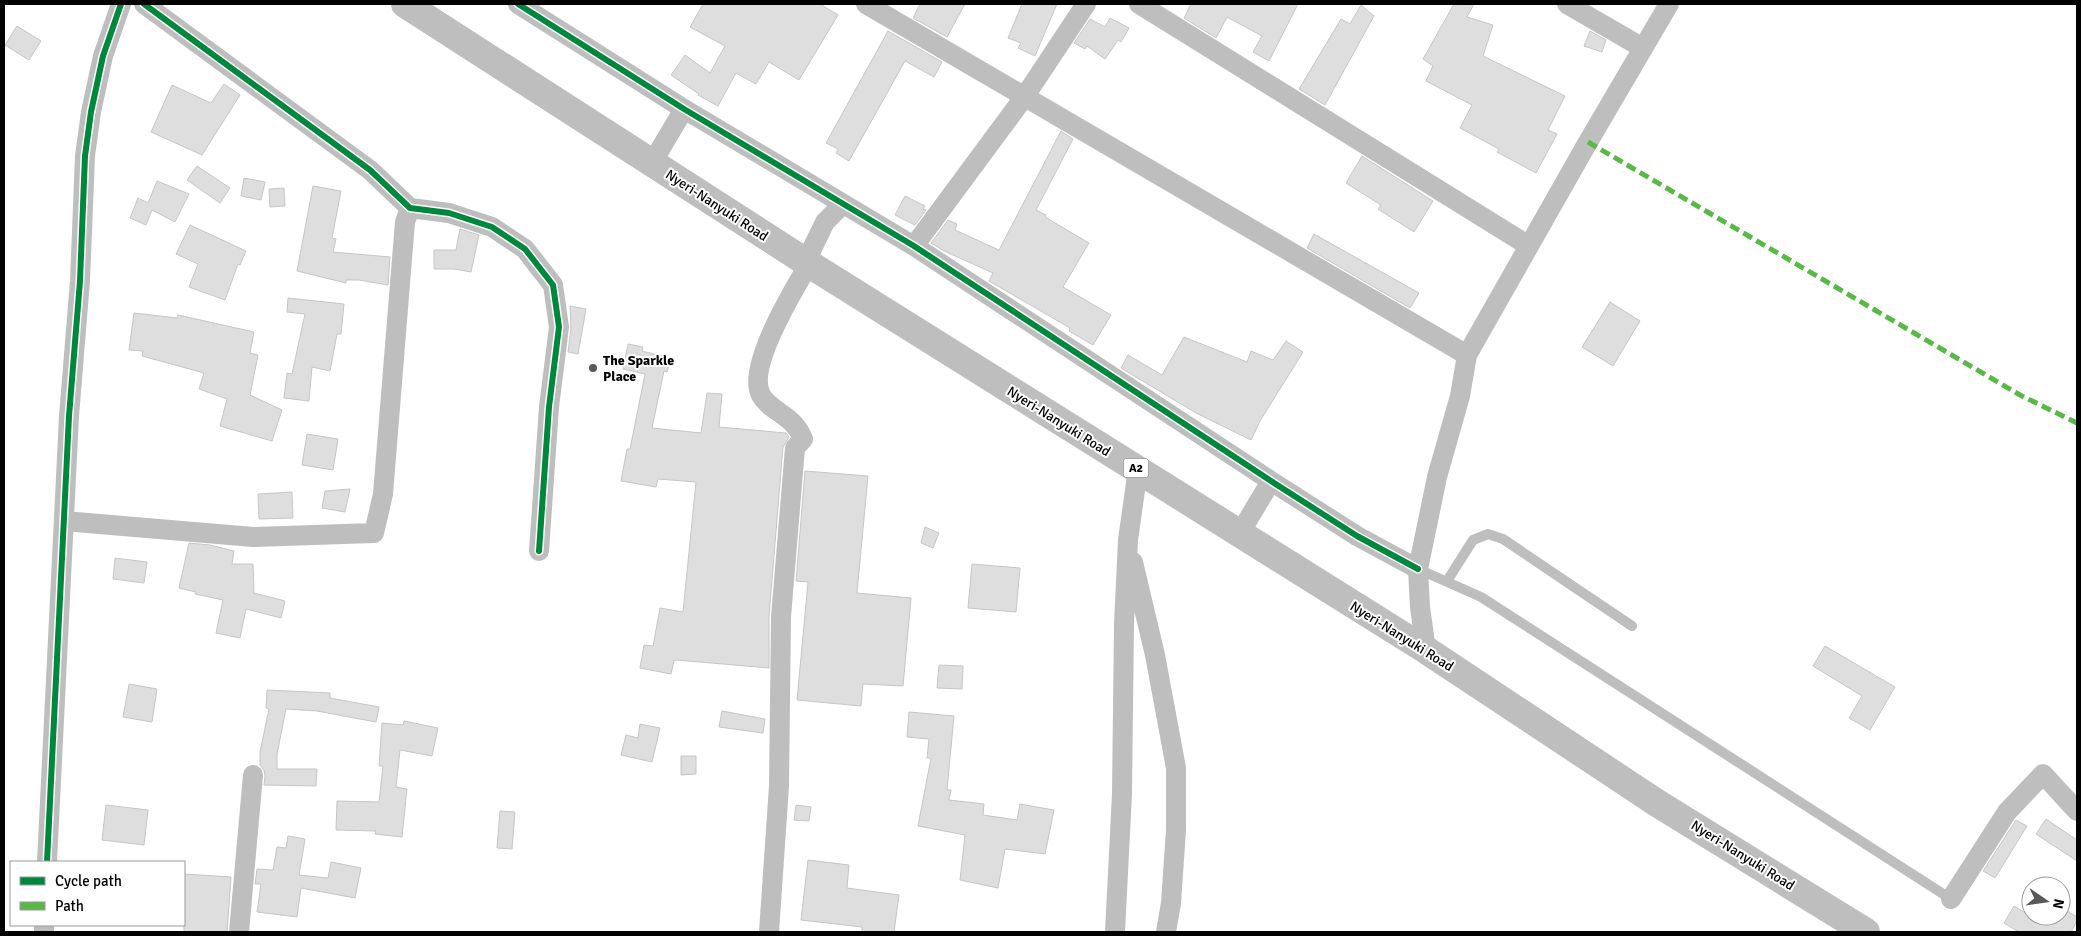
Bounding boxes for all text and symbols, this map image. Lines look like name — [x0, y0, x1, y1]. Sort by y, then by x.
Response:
street label: Nyeri-Nanyuki Road — [662, 166, 771, 245]
place label: The Sparkle Place — [603, 352, 674, 385]
marker: The Sparkle Place — [587, 362, 599, 374]
street label: Nyeri-Nanyuki Road — [1004, 383, 1114, 460]
road number: A2 — [1124, 458, 1148, 478]
street label: Nyeri-Nanyuki Road — [1347, 598, 1457, 675]
street label: Nyeri-Nanyuki Road — [1688, 817, 1798, 894]
legend — [10, 861, 185, 926]
text: Cycle path — [55, 872, 122, 890]
north arrow — [2021, 876, 2071, 926]
text: Path — [55, 897, 84, 915]
text: N — [2049, 897, 2068, 910]

